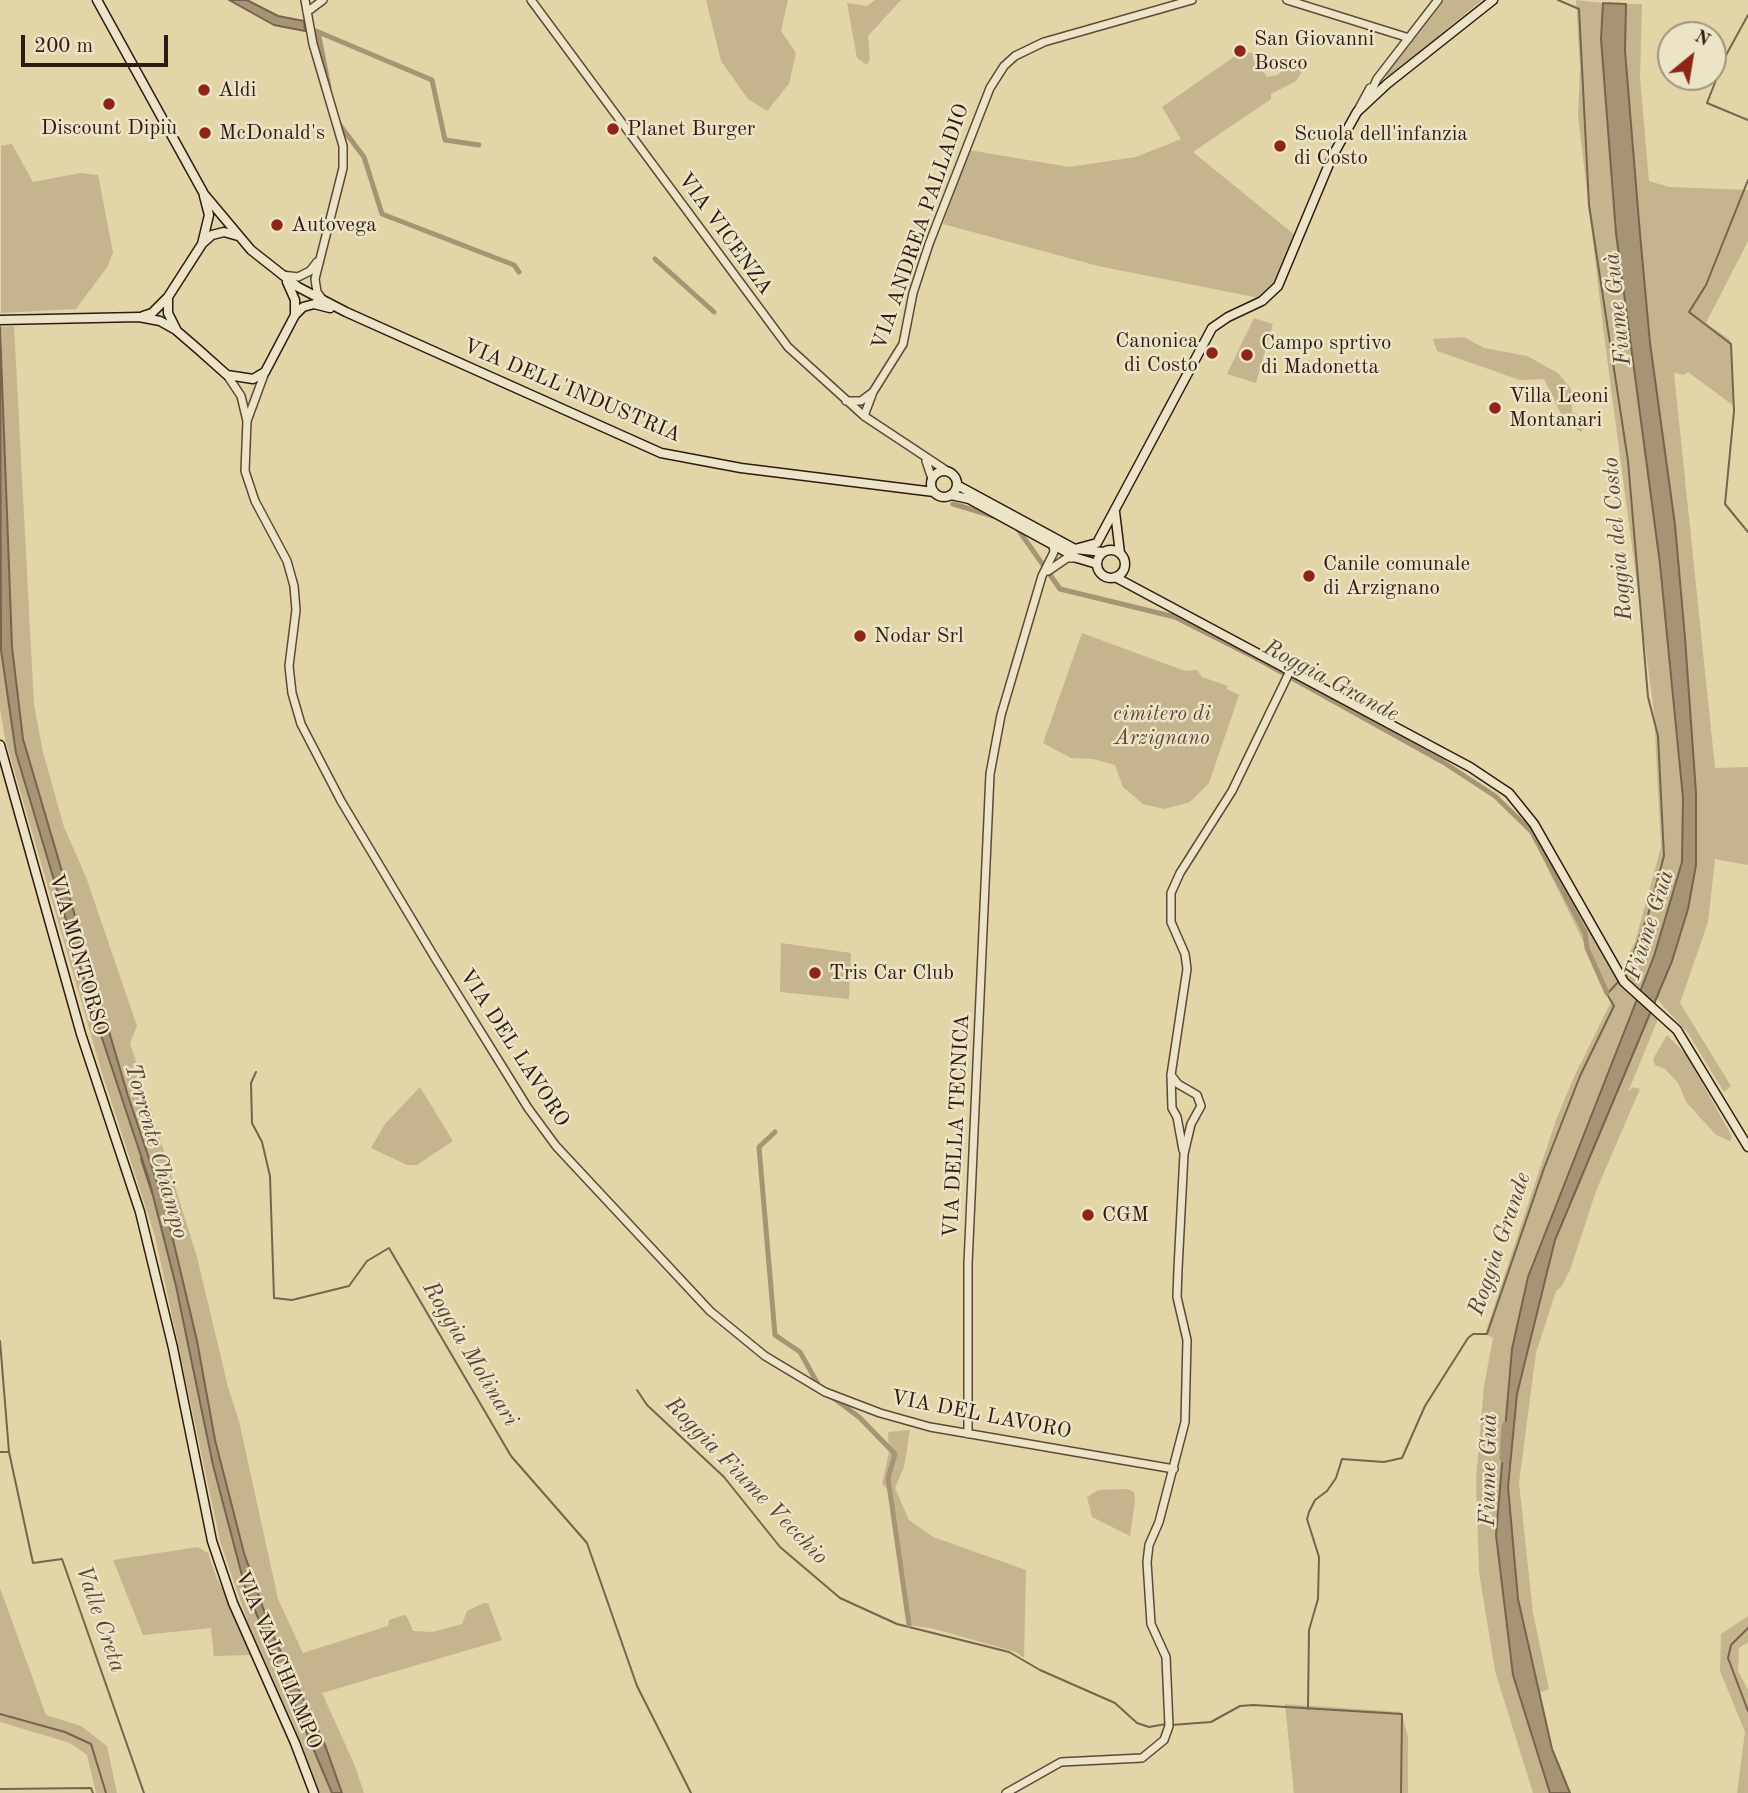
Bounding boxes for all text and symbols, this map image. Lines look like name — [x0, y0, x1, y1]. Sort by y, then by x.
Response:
scale bar — [24, 21, 172, 65]
north arrow — [1657, 21, 1727, 91]
place label: San Giovanni Bosco — [1254, 26, 1374, 76]
text: N — [1691, 27, 1713, 51]
text: 200 m — [34, 36, 93, 57]
marker: San Giovanni Bosco — [1232, 43, 1248, 59]
place label: Aldi — [218, 77, 256, 103]
marker: Aldi — [196, 82, 212, 98]
marker: Discount Dipiù — [101, 96, 117, 112]
street label: VIA ANDREA PALLADIO — [867, 101, 975, 353]
place label: Discount Dipiù — [41, 115, 177, 141]
place label: Planet Burger — [627, 116, 755, 142]
place label: McDonald's — [219, 120, 325, 146]
marker: Planet Burger — [605, 121, 621, 137]
place label: Scuola dell'infanzia di Costo — [1294, 121, 1468, 171]
marker: McDonald's — [197, 125, 213, 141]
marker: Scuola dell'infanzia di Costo — [1272, 138, 1288, 154]
street label: VIA VICENZA — [672, 168, 778, 300]
place label: Autovega — [291, 212, 377, 238]
marker: Autovega — [269, 217, 285, 233]
water label: Fiume Guà — [1598, 251, 1638, 367]
place label: Canonica di Costo — [1115, 328, 1198, 378]
place label: Campo sprtivo di Madonetta — [1261, 330, 1391, 380]
street label: VIA DELL'INDUSTRIA — [459, 334, 685, 448]
marker: Canonica di Costo — [1204, 345, 1220, 361]
marker: Campo sprtivo di Madonetta — [1239, 347, 1255, 363]
place label: Villa Leoni Montanari — [1509, 383, 1609, 433]
marker: Villa Leoni Montanari — [1487, 400, 1503, 416]
water label: Roggia del Costo — [1597, 456, 1639, 622]
place label: Canile comunale di Arzignano — [1323, 551, 1470, 601]
marker: Canile comunale di Arzignano — [1301, 568, 1317, 584]
place label: Nodar Srl — [874, 623, 964, 649]
marker: Nodar Srl — [852, 628, 868, 644]
water label: Roggia Grande — [1258, 634, 1404, 728]
park label: cimitero di Arzignano — [1113, 701, 1211, 751]
water label: Fiume Guà — [1619, 867, 1681, 983]
street label: VIA MONTORSO — [43, 871, 113, 1039]
place label: Tris Car Club — [829, 960, 954, 986]
street label: VIA DEL LAVORO — [454, 964, 574, 1132]
marker: Tris Car Club — [807, 965, 823, 981]
street label: VIA DELLA TECNICA — [939, 1013, 975, 1239]
water label: Torrente Chiampo — [118, 1060, 194, 1242]
water label: Roggia Grande — [1463, 1169, 1537, 1319]
place label: CGM — [1102, 1202, 1149, 1228]
marker: CGM — [1080, 1207, 1096, 1223]
water label: Roggia Molinari — [416, 1276, 524, 1432]
street label: VIA DEL LAVORO — [889, 1385, 1073, 1445]
water label: Roggia Fiume Vecchio — [659, 1391, 833, 1571]
water label: Fiume Guà — [1474, 1413, 1504, 1527]
water label: Valle Creta — [69, 1562, 131, 1676]
street label: VIA VALCHIAMPO — [229, 1567, 327, 1753]

